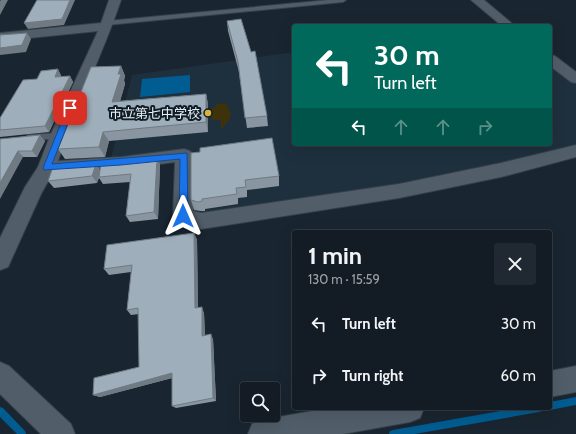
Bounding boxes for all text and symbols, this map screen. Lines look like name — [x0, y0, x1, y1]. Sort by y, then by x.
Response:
text: 30 m — [374, 38, 440, 72]
icon: left — [308, 40, 360, 92]
text: Turn left — [374, 72, 437, 94]
pin — [53, 91, 87, 125]
icon: arrive — [59, 97, 81, 119]
place label: 市立第七中学校 — [109, 105, 200, 121]
marker: 市立第七中学校 — [203, 108, 213, 118]
icon: left — [348, 116, 370, 138]
icon: ahead — [390, 116, 412, 138]
icon: ahead — [432, 116, 454, 138]
icon: right — [474, 116, 496, 138]
position arrow — [162, 195, 204, 237]
text: 1 min — [308, 241, 362, 270]
button: close — [494, 243, 536, 285]
text: 130 m · 15:59 — [308, 271, 380, 287]
icon: left — [308, 313, 330, 335]
text: Turn left — [342, 315, 396, 333]
text: 30 m — [501, 315, 536, 333]
icon: right — [308, 365, 330, 387]
text: Turn right — [342, 367, 403, 385]
text: 60 m — [500, 367, 536, 385]
map controls — [240, 382, 280, 422]
button: search — [240, 382, 280, 422]

